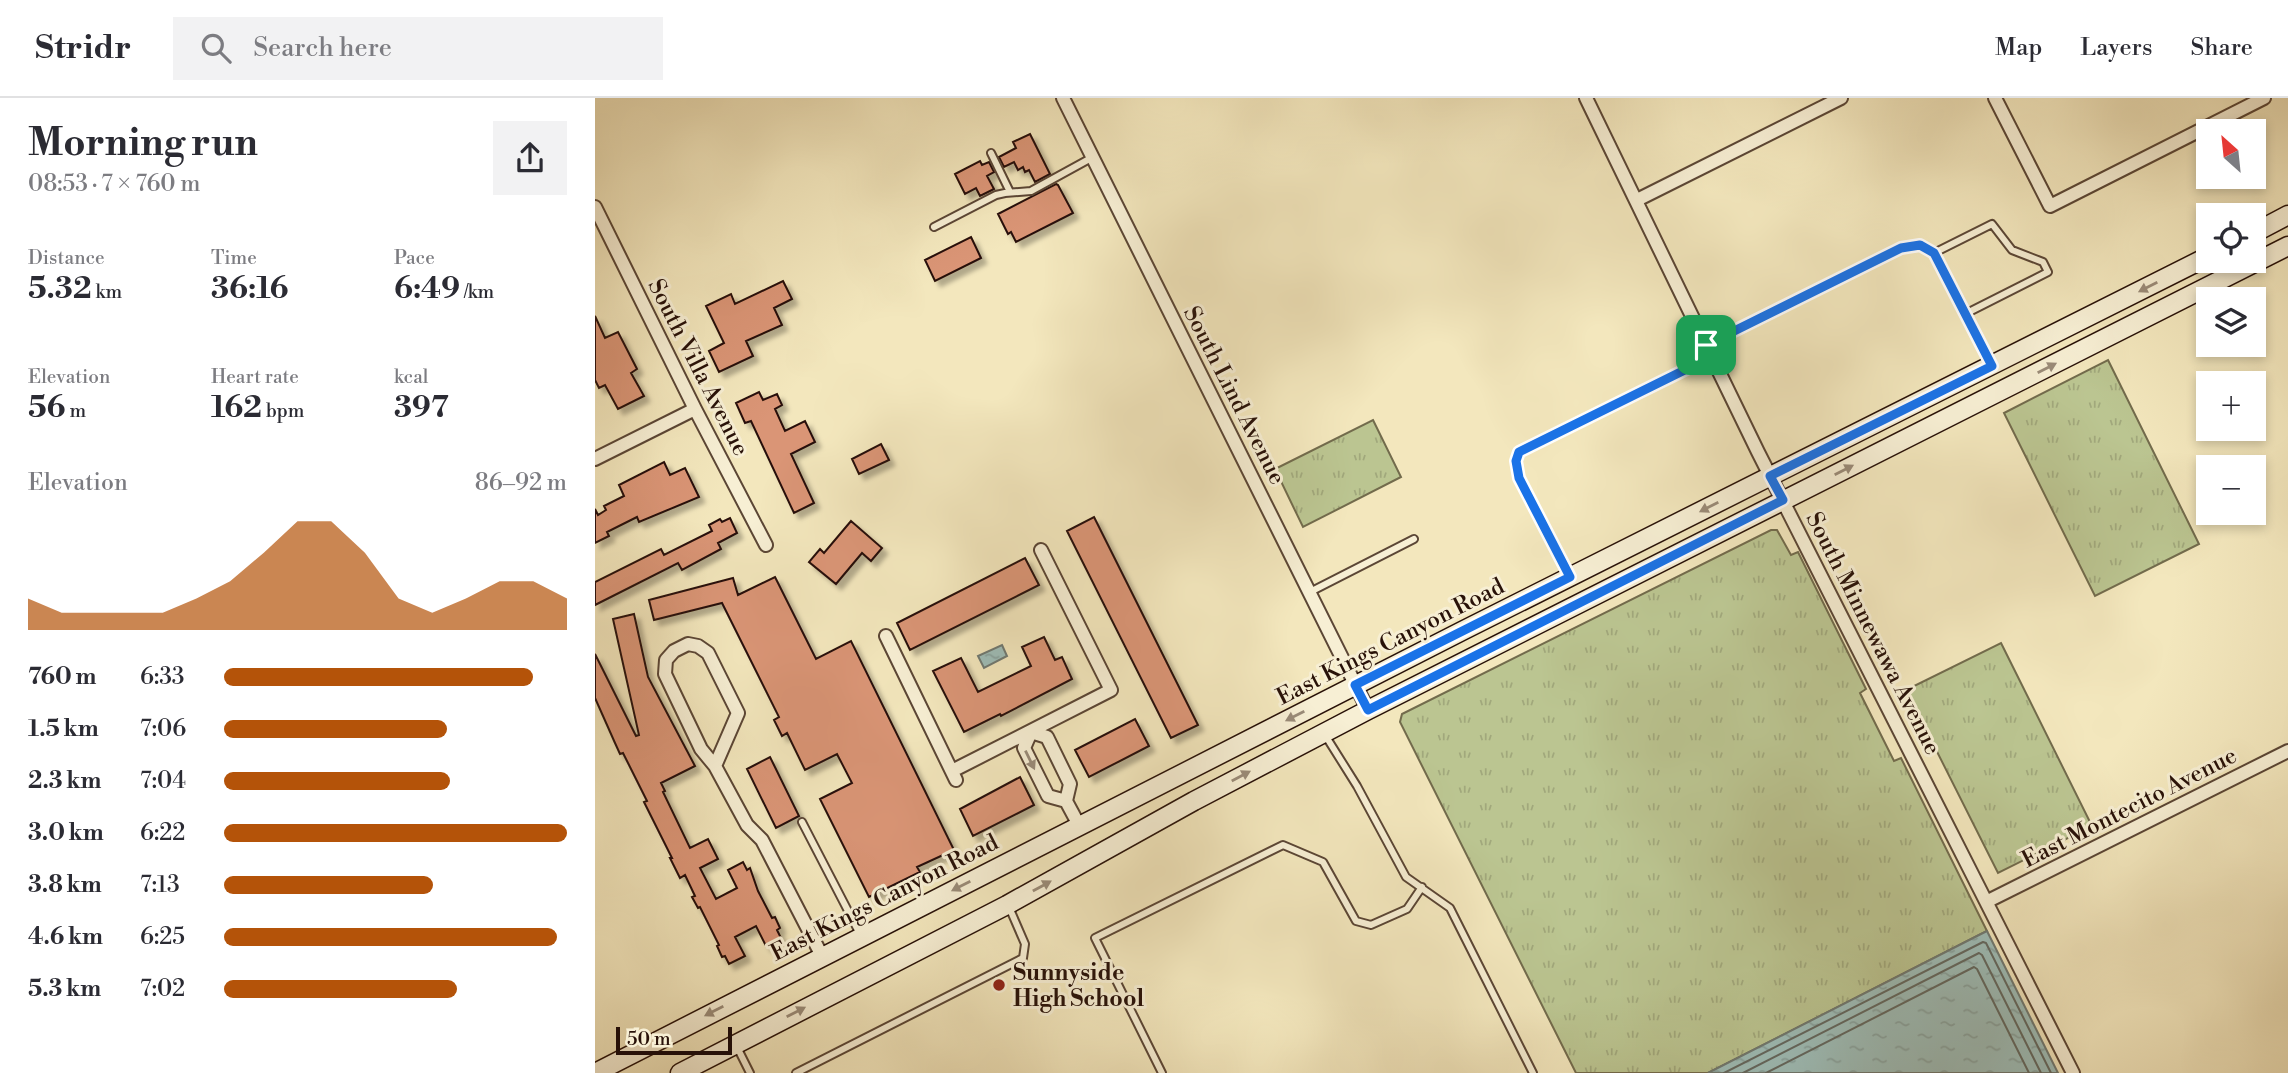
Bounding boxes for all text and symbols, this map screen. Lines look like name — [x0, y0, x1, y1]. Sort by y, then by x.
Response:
search box — [173, 17, 663, 80]
text: Stridr — [35, 28, 131, 69]
icon: search — [197, 29, 235, 67]
text: Search here — [253, 32, 392, 64]
text: Map — [1995, 33, 2042, 63]
text: Layers — [2080, 33, 2152, 63]
text: Share — [2190, 33, 2253, 63]
north arrow — [2196, 119, 2266, 189]
map controls — [2196, 119, 2266, 525]
text: Morning run — [28, 120, 258, 167]
button: share — [493, 121, 567, 195]
text: 08:53 · 7 × 760 m — [28, 170, 201, 198]
button: locate — [2196, 203, 2266, 273]
text: Distance — [28, 246, 105, 270]
text: Time — [211, 246, 257, 270]
text: Pace — [394, 246, 435, 270]
text: 5.32 — [28, 270, 92, 308]
text: 36:16 — [211, 270, 288, 308]
text: 6:49 — [394, 270, 460, 308]
street label: South Villa Avenue — [641, 274, 755, 461]
text: km — [92, 280, 122, 304]
text: /km — [460, 280, 494, 304]
one-way arrow — [2138, 281, 2158, 292]
button: layers — [2196, 287, 2266, 357]
street label: South Lind Avenue — [1177, 302, 1291, 489]
pin — [1676, 315, 1736, 375]
icon: arrive — [1687, 326, 1725, 364]
one-way arrow — [2037, 362, 2057, 373]
text: Elevation — [28, 365, 110, 389]
text: Heart rate — [211, 365, 299, 389]
text: kcal — [394, 365, 428, 389]
button: + — [2196, 371, 2266, 441]
text: 56 — [28, 389, 66, 427]
text: 162 — [211, 389, 262, 427]
text: 397 — [394, 389, 449, 427]
text: m — [66, 399, 86, 423]
text: bpm — [262, 399, 304, 423]
button: − — [2196, 455, 2266, 525]
one-way arrow — [1834, 464, 1854, 475]
text: Elevation — [28, 469, 128, 497]
text: 86–92 m — [475, 469, 567, 497]
one-way arrow — [1699, 501, 1719, 512]
street label: South Minnewawa Avenue — [1800, 507, 1947, 760]
street label: East Kings Canyon Road — [1272, 572, 1509, 712]
text: 760 m — [28, 663, 96, 691]
text: 6:33 — [140, 663, 185, 691]
one-way arrow — [1284, 710, 1304, 722]
text: 1.5 km — [28, 715, 99, 743]
text: 7:06 — [140, 715, 186, 743]
street label: East Montecito Avenue — [2017, 742, 2242, 874]
one-way arrow — [1024, 750, 1035, 770]
text: 2.3 km — [28, 767, 101, 795]
text: 7:04 — [140, 767, 186, 795]
one-way arrow — [1231, 771, 1251, 782]
text: 3.0 km — [28, 819, 104, 847]
text: 6:22 — [140, 819, 185, 847]
street label: East Kings Canyon Road — [766, 828, 1003, 968]
text: 3.8 km — [28, 871, 102, 899]
text: 7:13 — [140, 871, 180, 899]
one-way arrow — [951, 880, 971, 892]
one-way arrow — [1032, 880, 1052, 892]
text: 4.6 km — [28, 923, 103, 951]
text: 6:25 — [140, 923, 185, 951]
place label: Sunnyside High School — [1013, 959, 1144, 1013]
text: 5.3 km — [28, 975, 101, 1003]
text: 7:02 — [140, 975, 185, 1003]
marker: Sunnyside High School — [991, 977, 1007, 993]
one-way arrow — [704, 1006, 724, 1017]
one-way arrow — [786, 1007, 806, 1018]
scale bar — [616, 1024, 731, 1056]
text: 50 m — [627, 1027, 671, 1051]

